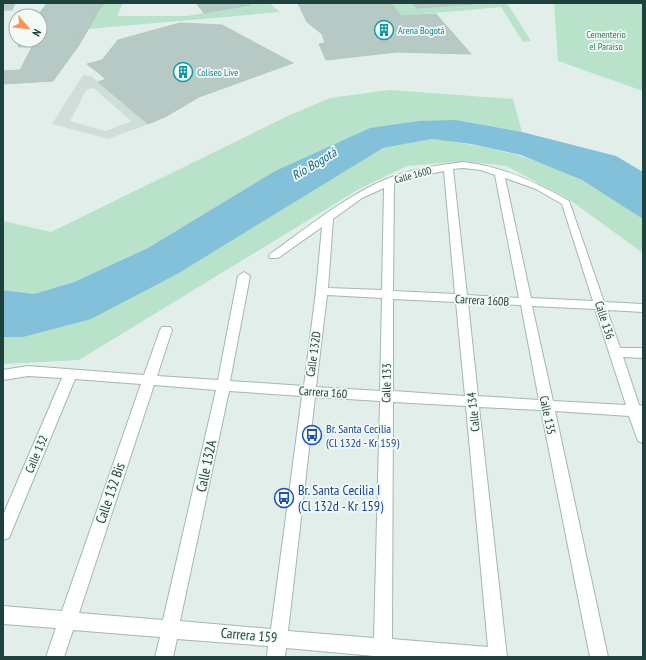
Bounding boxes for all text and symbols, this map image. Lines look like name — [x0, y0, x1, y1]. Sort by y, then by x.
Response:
north arrow — [8, 8, 48, 48]
building icon: Arena Bogotá — [373, 19, 395, 41]
place label: Arena Bogotá — [398, 24, 445, 37]
text: N — [29, 27, 44, 39]
park label: Cementerio el Paraiso — [586, 28, 626, 53]
building icon: Coliseo Live — [172, 61, 194, 83]
place label: Coliseo Live — [197, 66, 238, 79]
water label: Río Bogotá — [289, 144, 340, 184]
street label: Calle 160D — [393, 164, 433, 186]
street label: Carrera 160B — [455, 291, 510, 309]
street label: Calle 136 — [592, 299, 618, 341]
street label: Calle 132D — [302, 330, 324, 378]
street label: Calle 133 — [378, 363, 394, 403]
street label: Carrera 160 — [298, 383, 348, 401]
street label: Calle 134 — [463, 391, 483, 432]
street label: Calle 135 — [537, 394, 559, 436]
place label: Br. Santa Cecilia (Cl 132d - Kr 159) — [326, 421, 399, 450]
bus stop icon: Br. Santa Cecilia (Cl 132d - Kr 159) — [301, 424, 323, 446]
street label: Calle 132 — [21, 433, 51, 475]
street label: Calle 132A — [192, 438, 220, 494]
street label: Calle 132 Bis — [91, 460, 129, 526]
place label: Br. Santa Cecilia I (Cl 132d - Kr 159) — [298, 481, 384, 515]
bus stop icon: Br. Santa Cecilia I (Cl 132d - Kr 159) — [273, 487, 295, 509]
street label: Carrera 159 — [220, 624, 278, 646]

